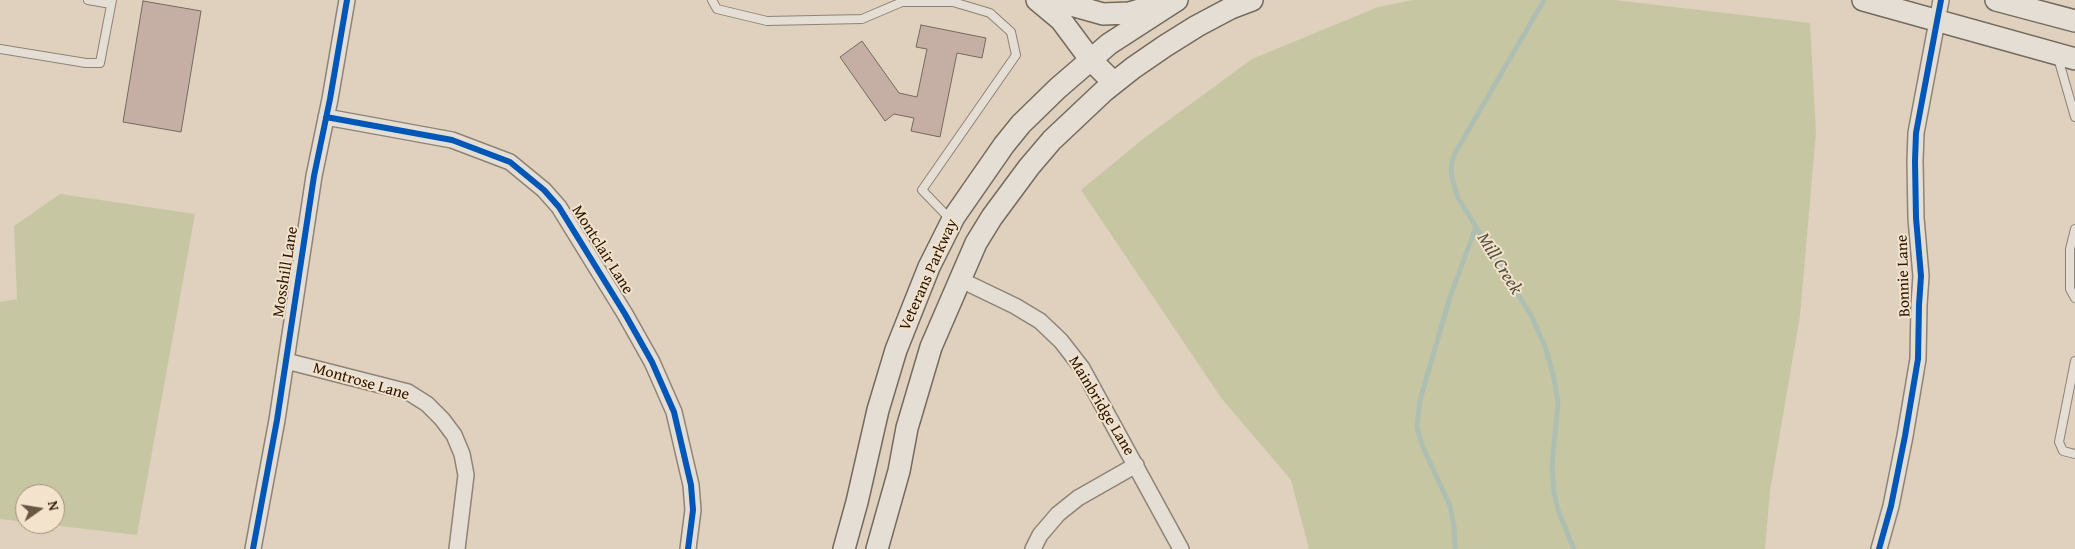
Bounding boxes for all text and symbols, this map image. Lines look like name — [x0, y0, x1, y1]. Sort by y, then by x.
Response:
street label: Montclair Lane — [567, 202, 637, 298]
street label: Veterans Parkway — [896, 216, 962, 334]
street label: Mosshill Lane — [269, 225, 303, 319]
water label: Mill Creek — [1472, 229, 1526, 299]
street label: Bonnie Lane — [1893, 234, 1915, 318]
street label: Mainbridge Lane — [1064, 353, 1138, 459]
street label: Montrose Lane — [310, 359, 412, 405]
north arrow — [15, 484, 65, 534]
text: N — [43, 499, 64, 513]

